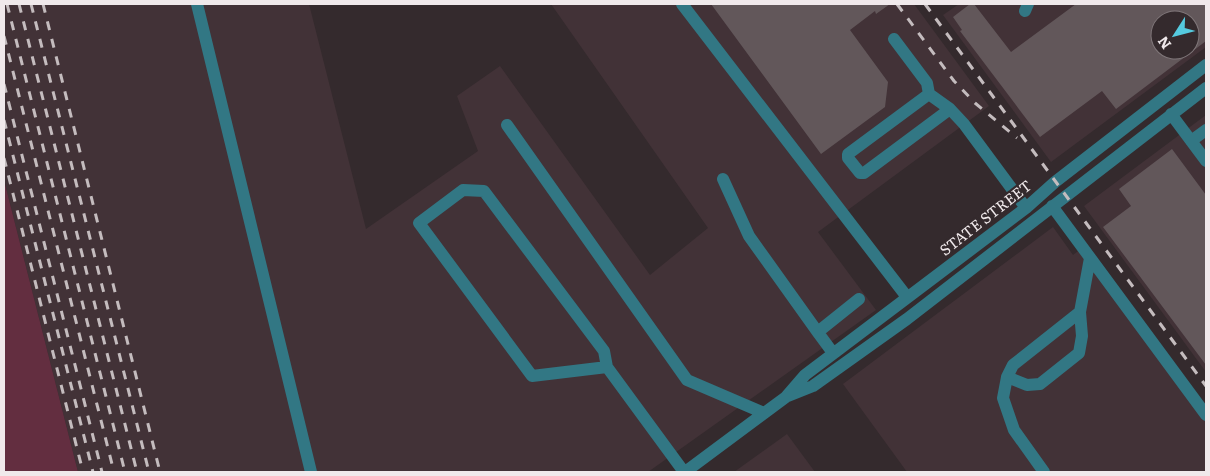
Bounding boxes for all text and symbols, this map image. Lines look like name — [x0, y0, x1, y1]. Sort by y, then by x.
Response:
north arrow — [1150, 10, 1200, 60]
text: N — [1152, 32, 1175, 54]
street label: STATE STREET — [934, 174, 1036, 260]

